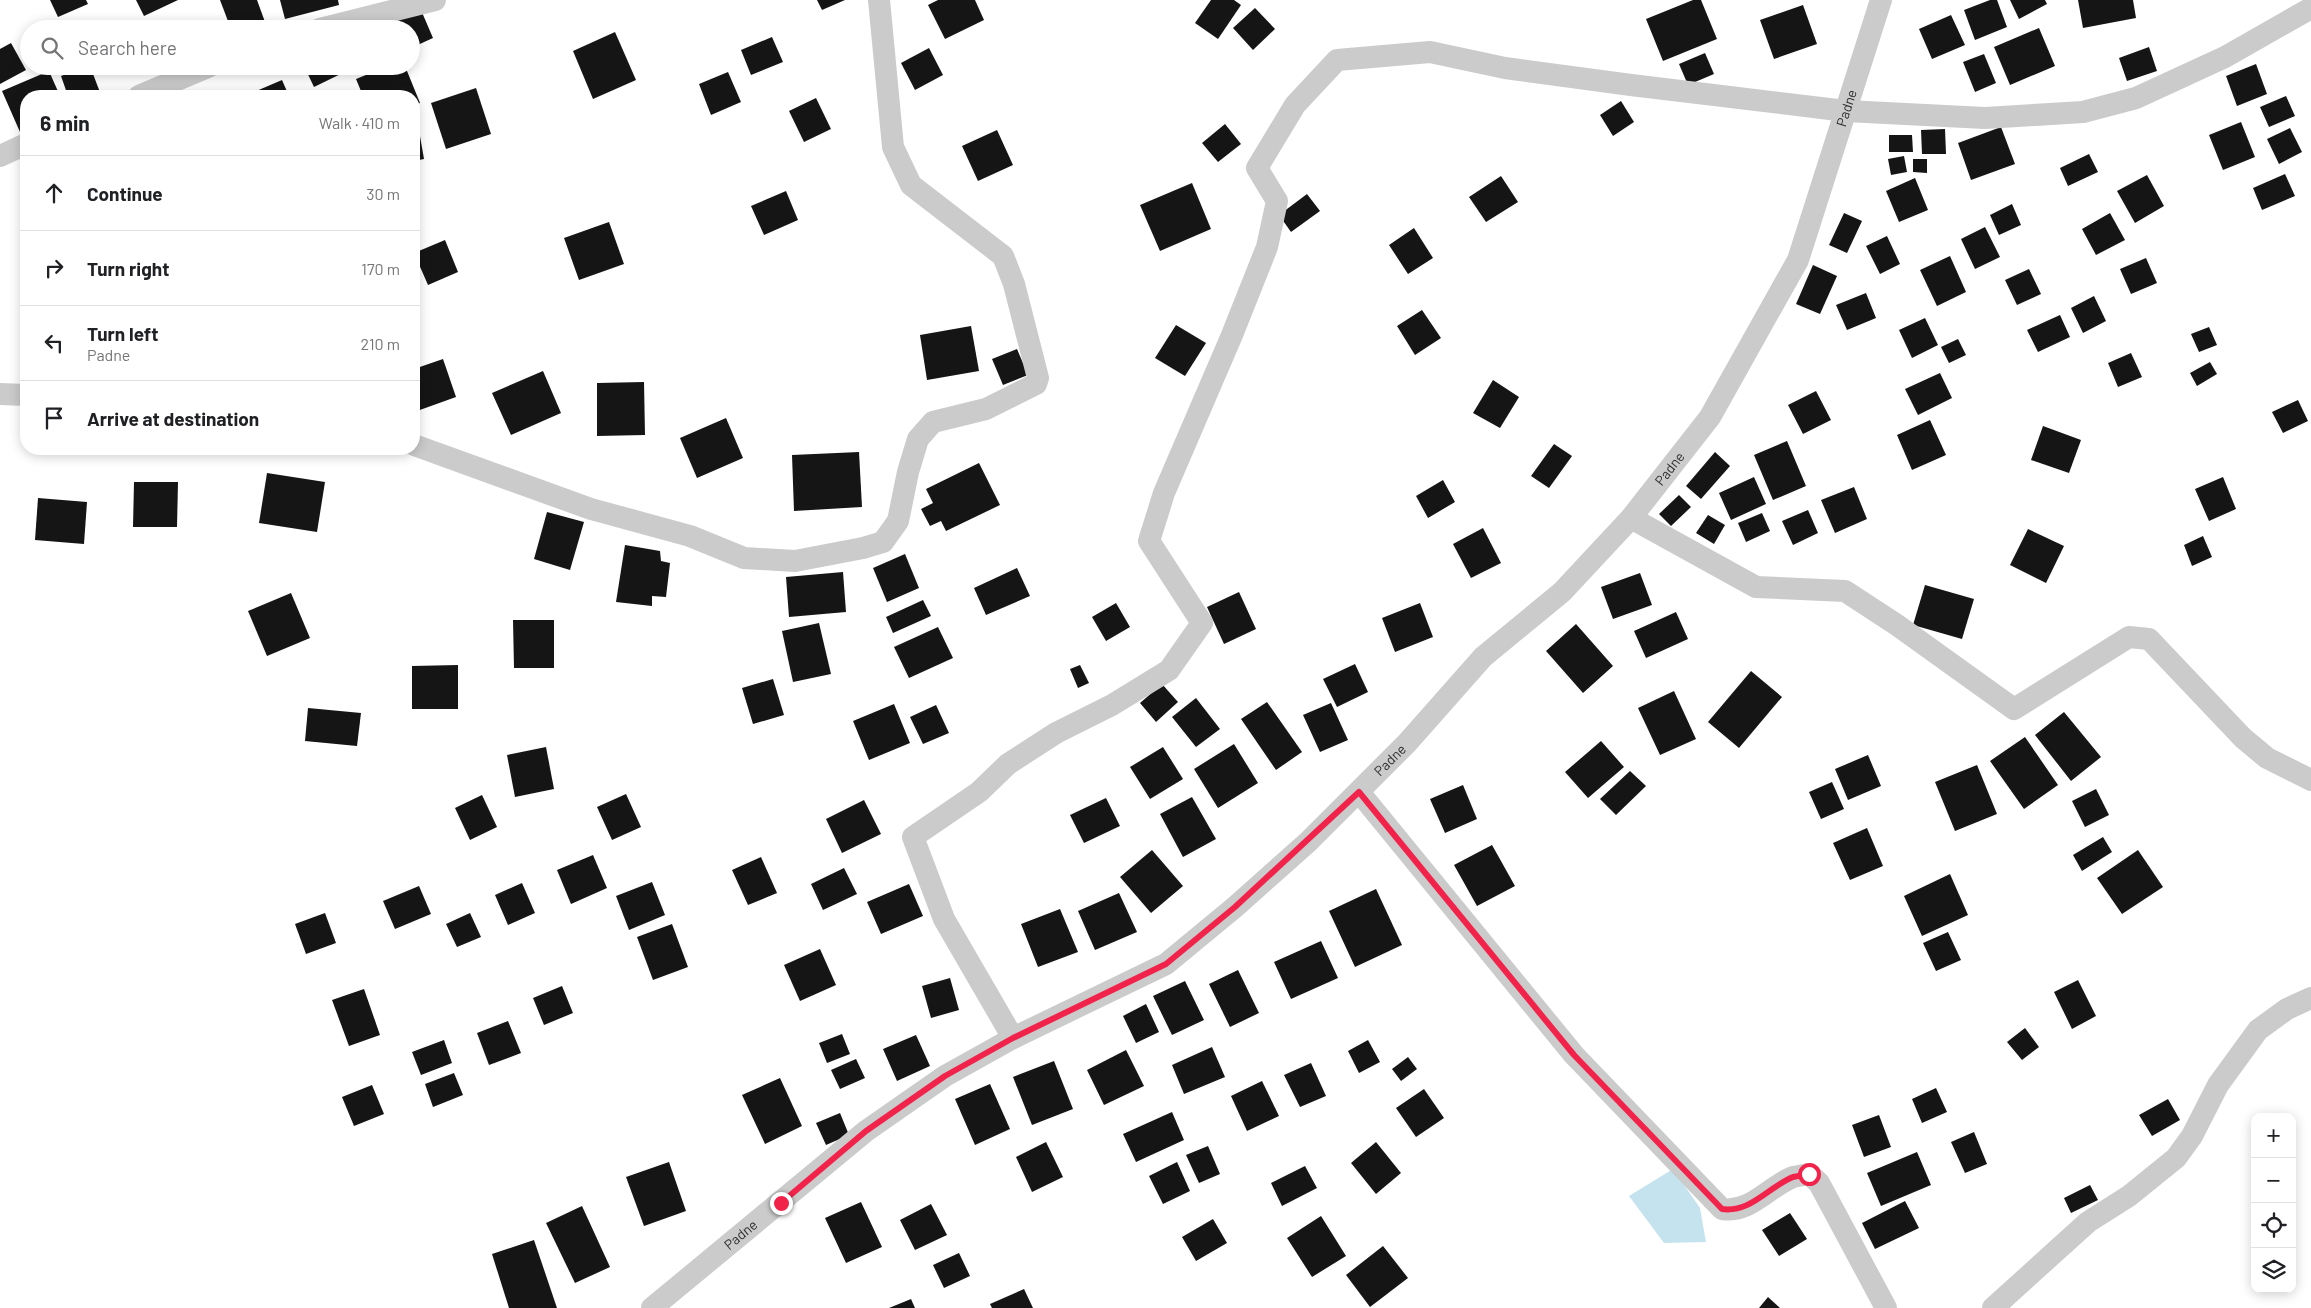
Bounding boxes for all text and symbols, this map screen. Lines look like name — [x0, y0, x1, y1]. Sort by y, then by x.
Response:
search box — [20, 20, 420, 75]
icon: search — [38, 34, 66, 62]
text: Search here — [78, 36, 177, 59]
street label: Padne — [1832, 87, 1860, 129]
text: 6 min — [40, 110, 90, 135]
text: Walk · 410 m — [319, 113, 400, 132]
icon: ahead — [40, 179, 68, 207]
text: Continue — [87, 182, 163, 205]
text: 30 m — [366, 184, 400, 203]
icon: right — [40, 254, 68, 282]
text: Turn right — [87, 257, 169, 280]
text: 170 m — [361, 259, 400, 278]
text: Turn left — [87, 322, 158, 345]
icon: left — [40, 329, 68, 357]
text: 210 m — [361, 334, 400, 353]
text: Padne — [87, 345, 130, 364]
icon: arrive — [40, 404, 68, 432]
text: Arrive at destination — [87, 407, 259, 430]
street label: Padne — [1651, 448, 1688, 489]
street label: Padne — [1370, 740, 1409, 779]
map controls — [2251, 1113, 2296, 1293]
button: + — [2251, 1113, 2296, 1158]
button: − — [2251, 1158, 2296, 1203]
route start — [1798, 1163, 1821, 1186]
route end — [770, 1192, 793, 1215]
button: locate — [2251, 1203, 2296, 1248]
street label: Padne — [720, 1216, 760, 1253]
button: layers — [2251, 1248, 2296, 1293]

